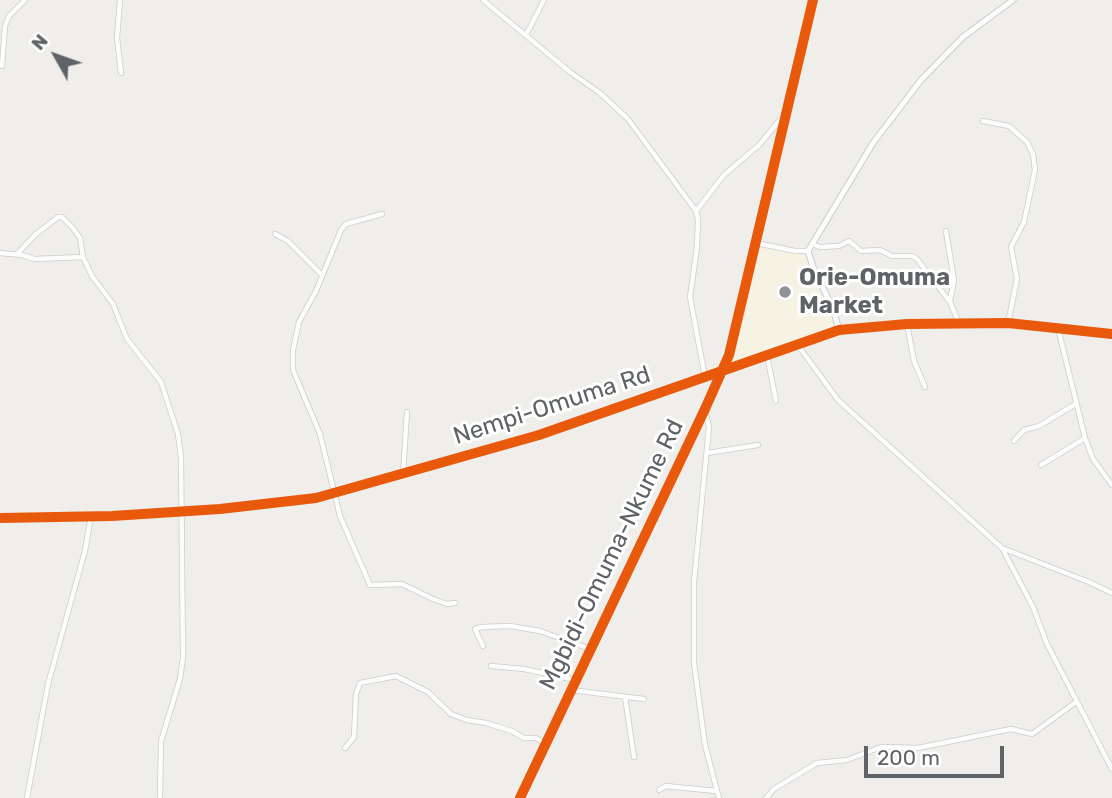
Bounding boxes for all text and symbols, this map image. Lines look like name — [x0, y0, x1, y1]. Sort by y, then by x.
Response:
north arrow — [21, 21, 91, 91]
text: N — [26, 30, 53, 55]
place label: Orie-Omuma Market — [799, 264, 950, 320]
marker: Orie-Omuma Market — [777, 284, 793, 300]
street label: Nempi-Omuma Rd — [450, 361, 654, 451]
street label: Mgbidi-Omuma-Nkume Rd — [534, 415, 690, 695]
scale bar — [867, 732, 1007, 776]
text: 200 m — [877, 745, 940, 770]

